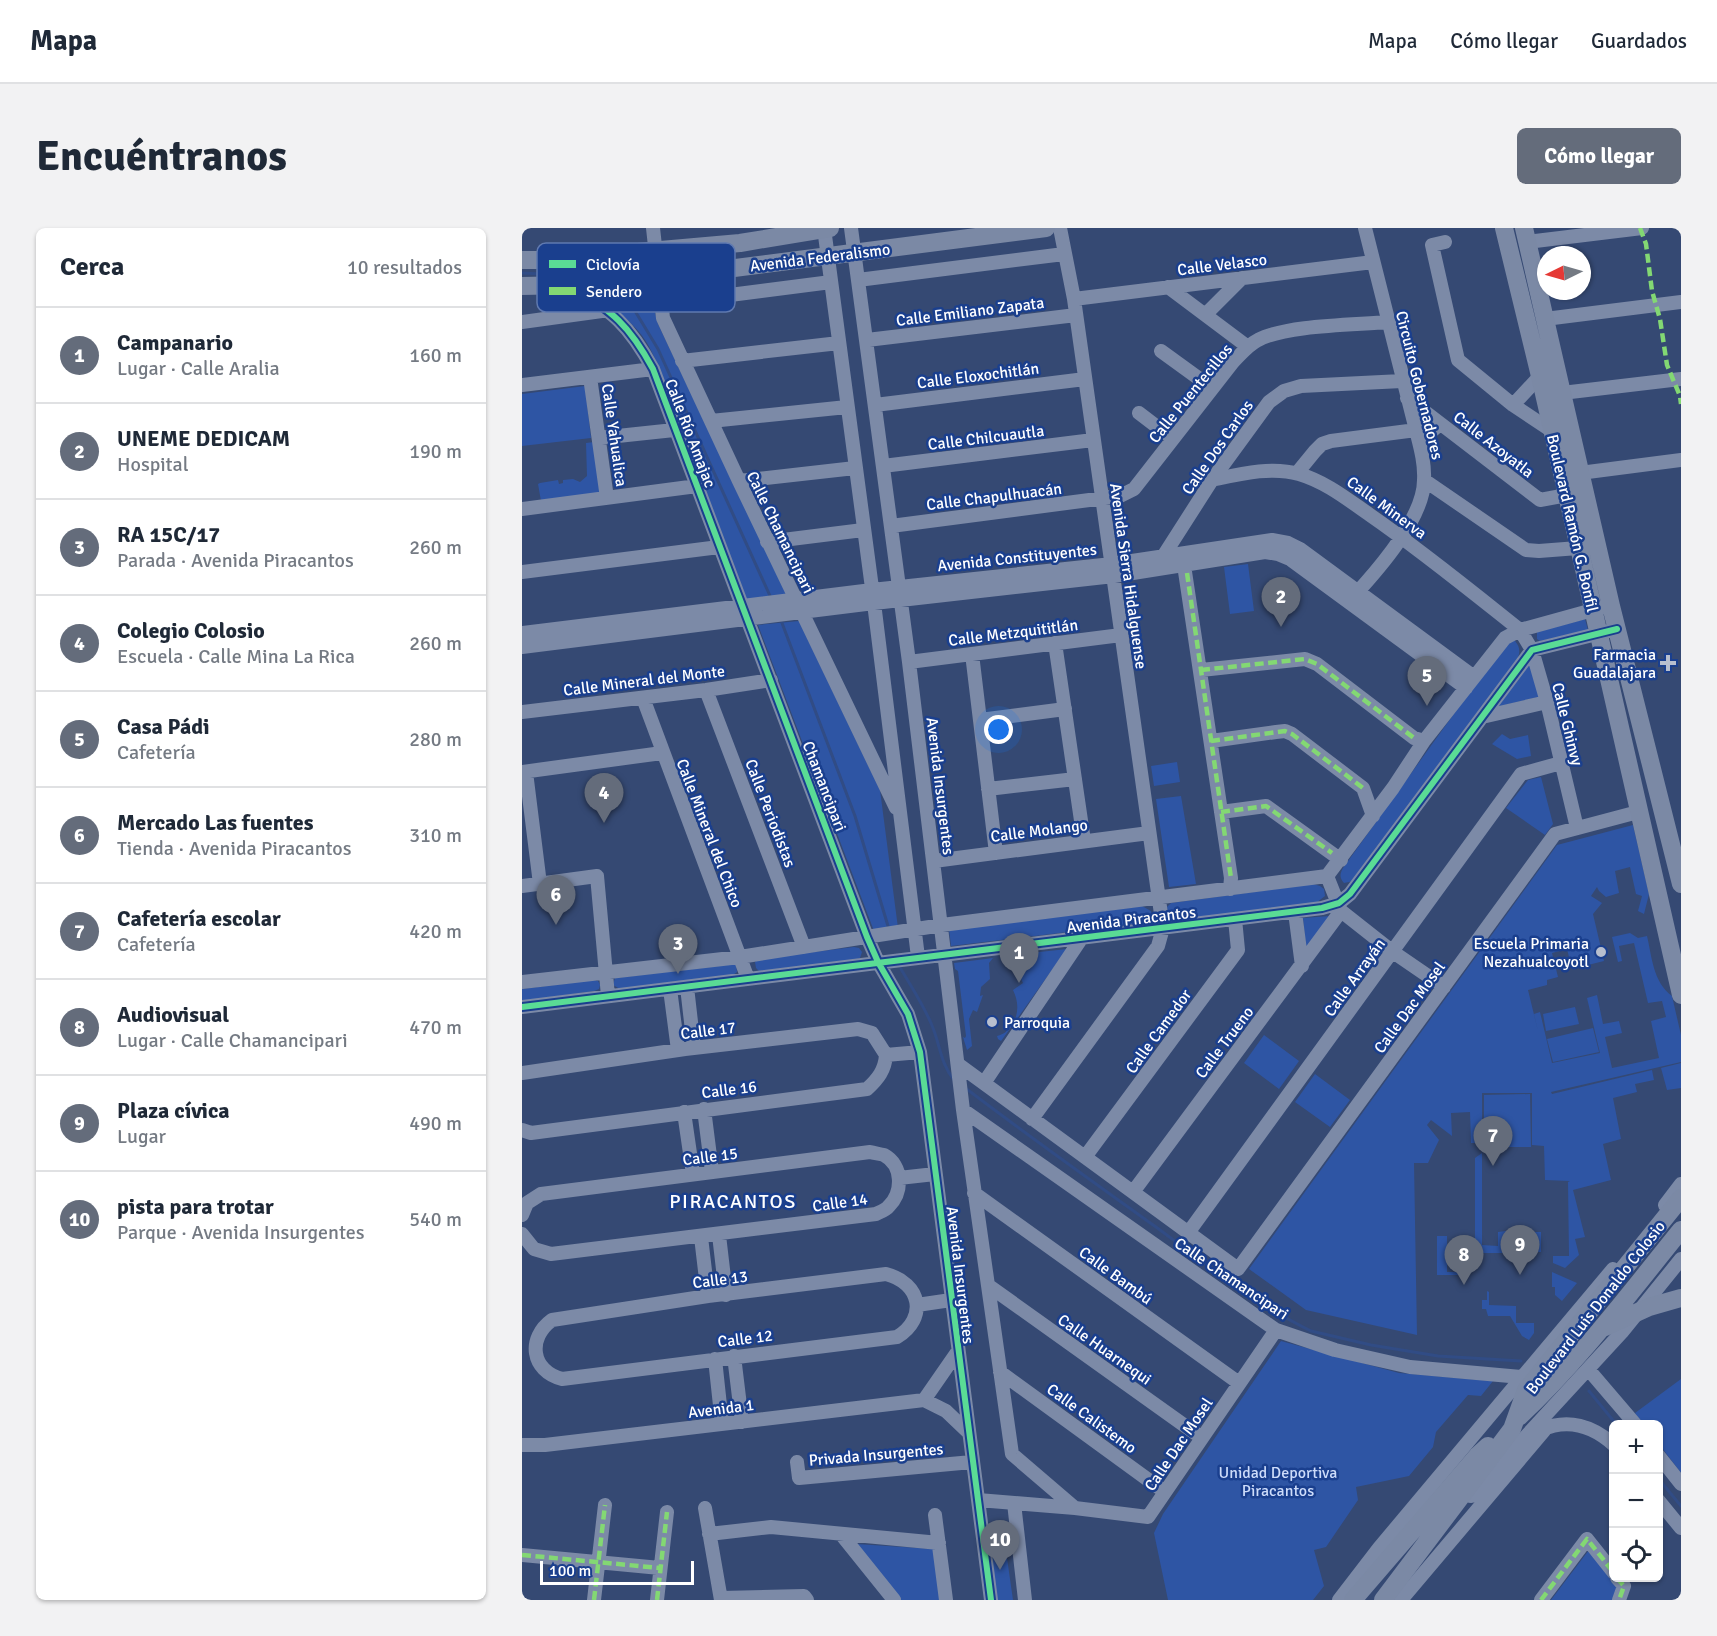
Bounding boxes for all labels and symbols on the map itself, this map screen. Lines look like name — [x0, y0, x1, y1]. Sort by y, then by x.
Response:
street label: Avenida Federalismo — [749, 239, 891, 277]
legend — [537, 243, 735, 312]
north arrow — [1537, 246, 1591, 300]
street label: Calle Velasco — [1176, 250, 1268, 280]
text: Ciclovía — [586, 255, 640, 275]
text: Sendero — [586, 282, 642, 302]
street label: Calle Emiliano Zapata — [895, 293, 1045, 331]
street label: Circuito Gobernadores — [1391, 309, 1447, 462]
street label: Calle Puentecillos — [1144, 340, 1237, 448]
street label: Calle Eloxochitlán — [916, 359, 1040, 393]
street label: Calle Río Amajac — [660, 376, 720, 491]
street label: Calle Yahualica — [597, 382, 631, 488]
street label: Calle Dos Carlos — [1178, 396, 1258, 499]
street label: Calle Azoyatla — [1449, 407, 1538, 482]
street label: Calle Chilcuautla — [927, 421, 1045, 455]
street label: Boulevard Ramón G. Bonfil — [1542, 432, 1602, 614]
street label: Calle Chamancipari — [742, 468, 818, 597]
street label: Calle Minerva — [1343, 472, 1430, 544]
street label: Calle Chapulhuacán — [925, 479, 1063, 515]
street label: Avenida Sierra Hidalguense — [1105, 482, 1151, 670]
street label: Avenida Constituyentes — [936, 540, 1098, 576]
pin: 2 — [1262, 578, 1300, 627]
street label: Calle Metzquititlán — [947, 615, 1079, 651]
place label: Farmacia Guadalajara — [1573, 645, 1656, 683]
pin: 5 — [1408, 656, 1446, 706]
marker: Farmacia Guadalajara — [1661, 656, 1675, 670]
street label: Calle Mineral del Monte — [562, 661, 726, 701]
street label: Calle Ghinvy — [1547, 681, 1587, 768]
your location — [984, 715, 1013, 744]
street label: Avenida Insurgentes — [922, 716, 958, 856]
street label: Chamancipari — [798, 738, 850, 834]
street label: Calle Mineral del Chico — [672, 756, 747, 910]
street label: Calle Periodistas — [740, 756, 800, 870]
pin: 4 — [584, 774, 623, 823]
street label: Calle Molango — [989, 815, 1089, 847]
pin: 6 — [537, 876, 576, 925]
street label: Avenida Piracantos — [1065, 902, 1197, 938]
pin: 3 — [658, 924, 698, 974]
pin: 1 — [1000, 934, 1038, 983]
place label: Escuela Primaria Nezahualcoyotl — [1474, 934, 1589, 972]
street label: Calle Arrayán — [1320, 935, 1390, 1021]
marker: Escuela Primaria Nezahualcoyotl — [1594, 945, 1608, 959]
street label: Calle Dac Mosel — [1370, 958, 1450, 1057]
street label: Calle Camedor — [1122, 985, 1196, 1078]
street label: Calle Trueno — [1191, 1003, 1258, 1083]
place label: Parroquia — [1004, 1013, 1070, 1033]
marker: Parroquia — [985, 1015, 999, 1029]
street label: Calle 17 — [679, 1018, 737, 1044]
street label: Calle 16 — [700, 1077, 758, 1103]
pin: 7 — [1474, 1116, 1512, 1166]
street label: Calle 15 — [681, 1144, 739, 1170]
district label: PIRACANTOS — [669, 1189, 797, 1214]
street label: Calle 14 — [811, 1189, 869, 1217]
street label: Avenida Insurgentes — [942, 1205, 978, 1345]
street label: Boulevard Luis Donaldo Colosio — [1522, 1217, 1670, 1398]
pin: 9 — [1500, 1226, 1540, 1275]
street label: Calle Chamancipari — [1171, 1233, 1292, 1324]
pin: 8 — [1444, 1236, 1484, 1285]
street label: Calle Bambú — [1075, 1242, 1156, 1309]
street label: Calle 13 — [691, 1267, 749, 1293]
street label: Calle Huarnequi — [1054, 1310, 1155, 1390]
street label: Calle 12 — [716, 1326, 774, 1352]
street label: Calle Calistemo — [1042, 1379, 1140, 1458]
street label: Calle Dac Mosel — [1140, 1394, 1218, 1495]
street label: Avenida 1 — [687, 1395, 755, 1423]
street label: Privada Insurgentes — [808, 1439, 944, 1471]
park label: Unidad Deportiva Piracantos — [1219, 1463, 1337, 1501]
pin: 10 — [980, 1520, 1020, 1570]
scale bar — [540, 1558, 694, 1586]

